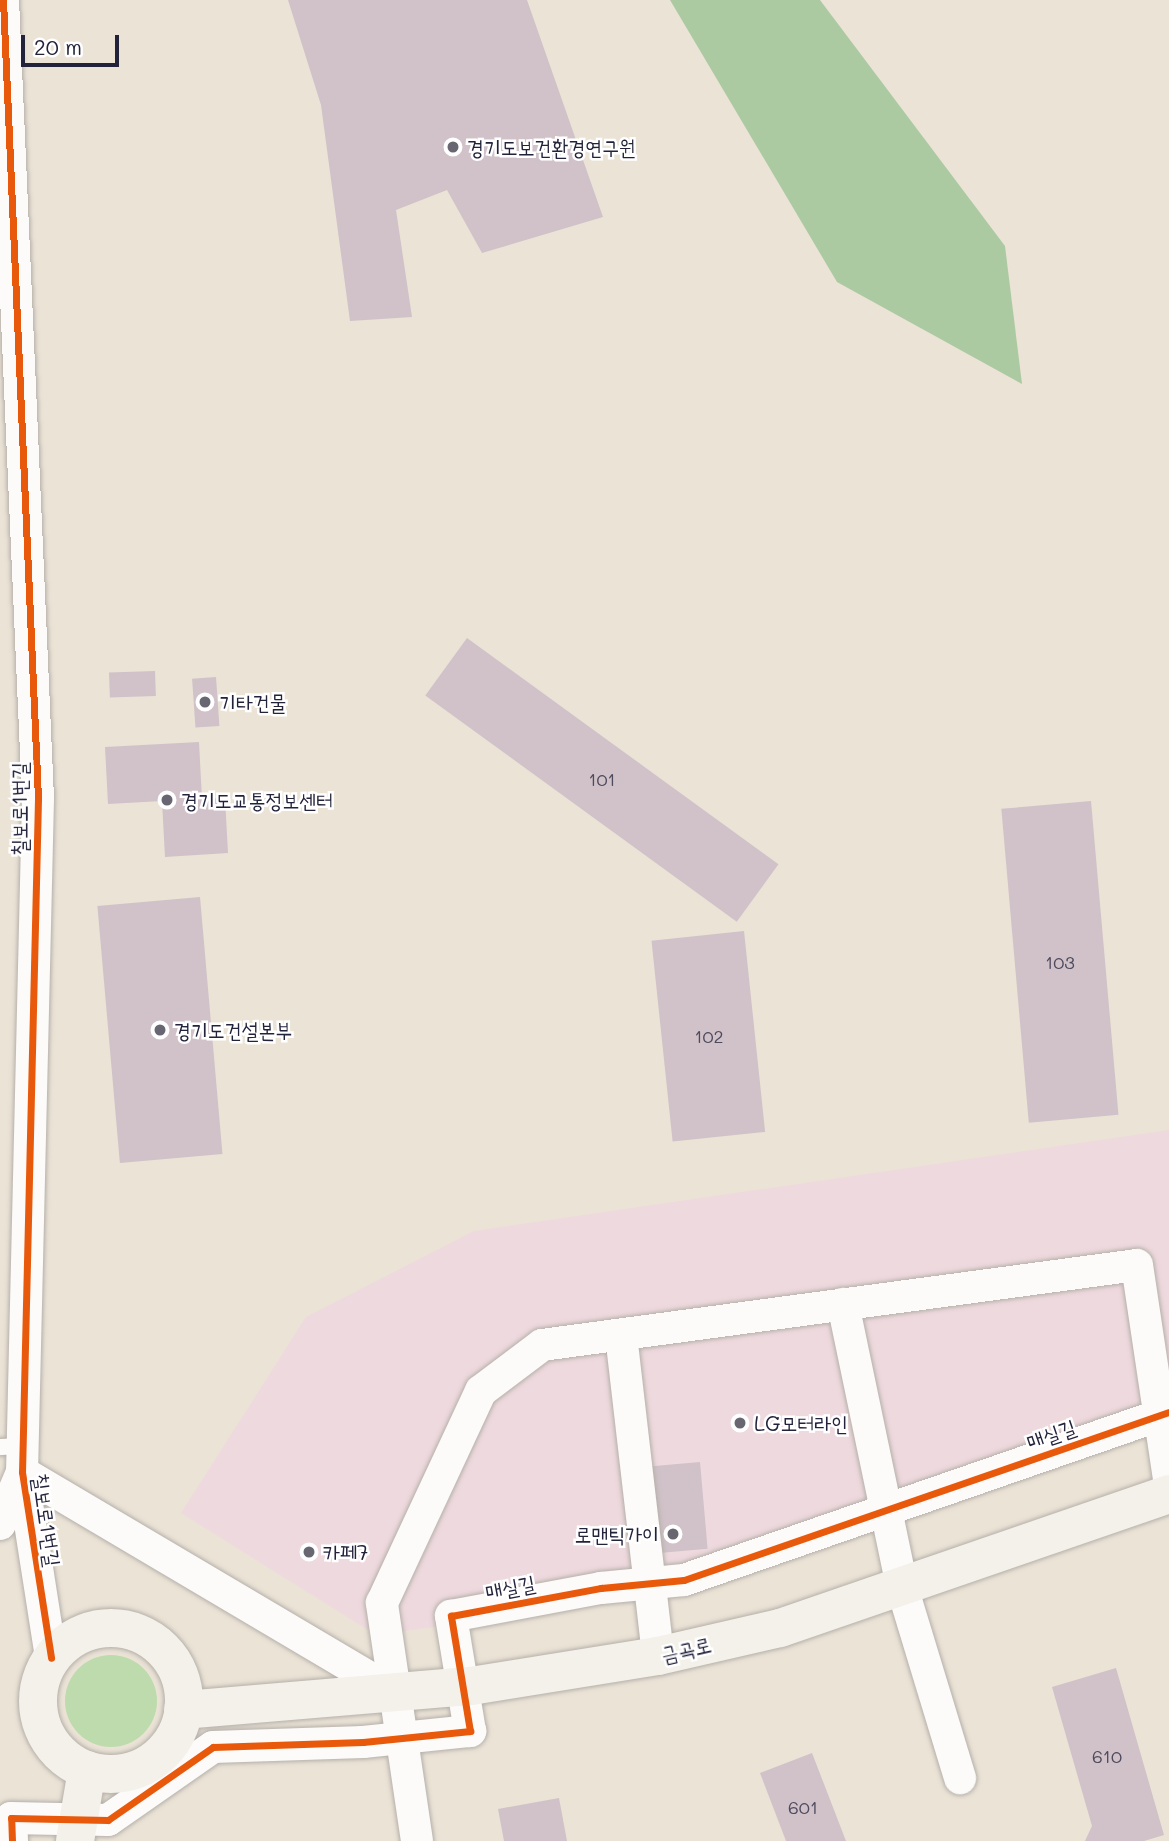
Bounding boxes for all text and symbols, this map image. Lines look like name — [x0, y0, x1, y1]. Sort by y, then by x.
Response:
scale bar — [24, 21, 122, 65]
text: 20 m — [34, 33, 82, 60]
place label: 경기도보건환경연구원 — [467, 134, 636, 160]
marker: 경기도보건환경연구원 — [445, 139, 461, 155]
place label: 기타건물 — [219, 689, 287, 715]
marker: 기타건물 — [197, 694, 213, 710]
street label: 칠보로1번길 — [6, 762, 32, 856]
house number: 101 — [588, 768, 616, 790]
place label: 경기도교통정보센터 — [181, 787, 333, 813]
marker: 경기도교통정보센터 — [159, 792, 175, 808]
house number: 103 — [1045, 951, 1075, 973]
place label: 경기도건설본부 — [174, 1017, 292, 1043]
marker: 경기도건설본부 — [152, 1022, 168, 1038]
house number: 102 — [694, 1025, 724, 1047]
place label: LG모터라인 — [754, 1410, 848, 1436]
street label: 매실길 — [1023, 1414, 1079, 1454]
marker: LG모터라인 — [732, 1415, 748, 1431]
street label: 칠보로1번길 — [28, 1472, 66, 1568]
place label: 로맨틱가이 — [575, 1521, 659, 1547]
marker: 로맨틱가이 — [665, 1526, 681, 1542]
place label: 카페7 — [323, 1539, 368, 1565]
marker: 카페7 — [301, 1544, 317, 1560]
street label: 매실길 — [483, 1570, 537, 1604]
street label: 금곡로 — [658, 1631, 714, 1667]
house number: 610 — [1092, 1745, 1122, 1767]
house number: 601 — [788, 1796, 818, 1818]

